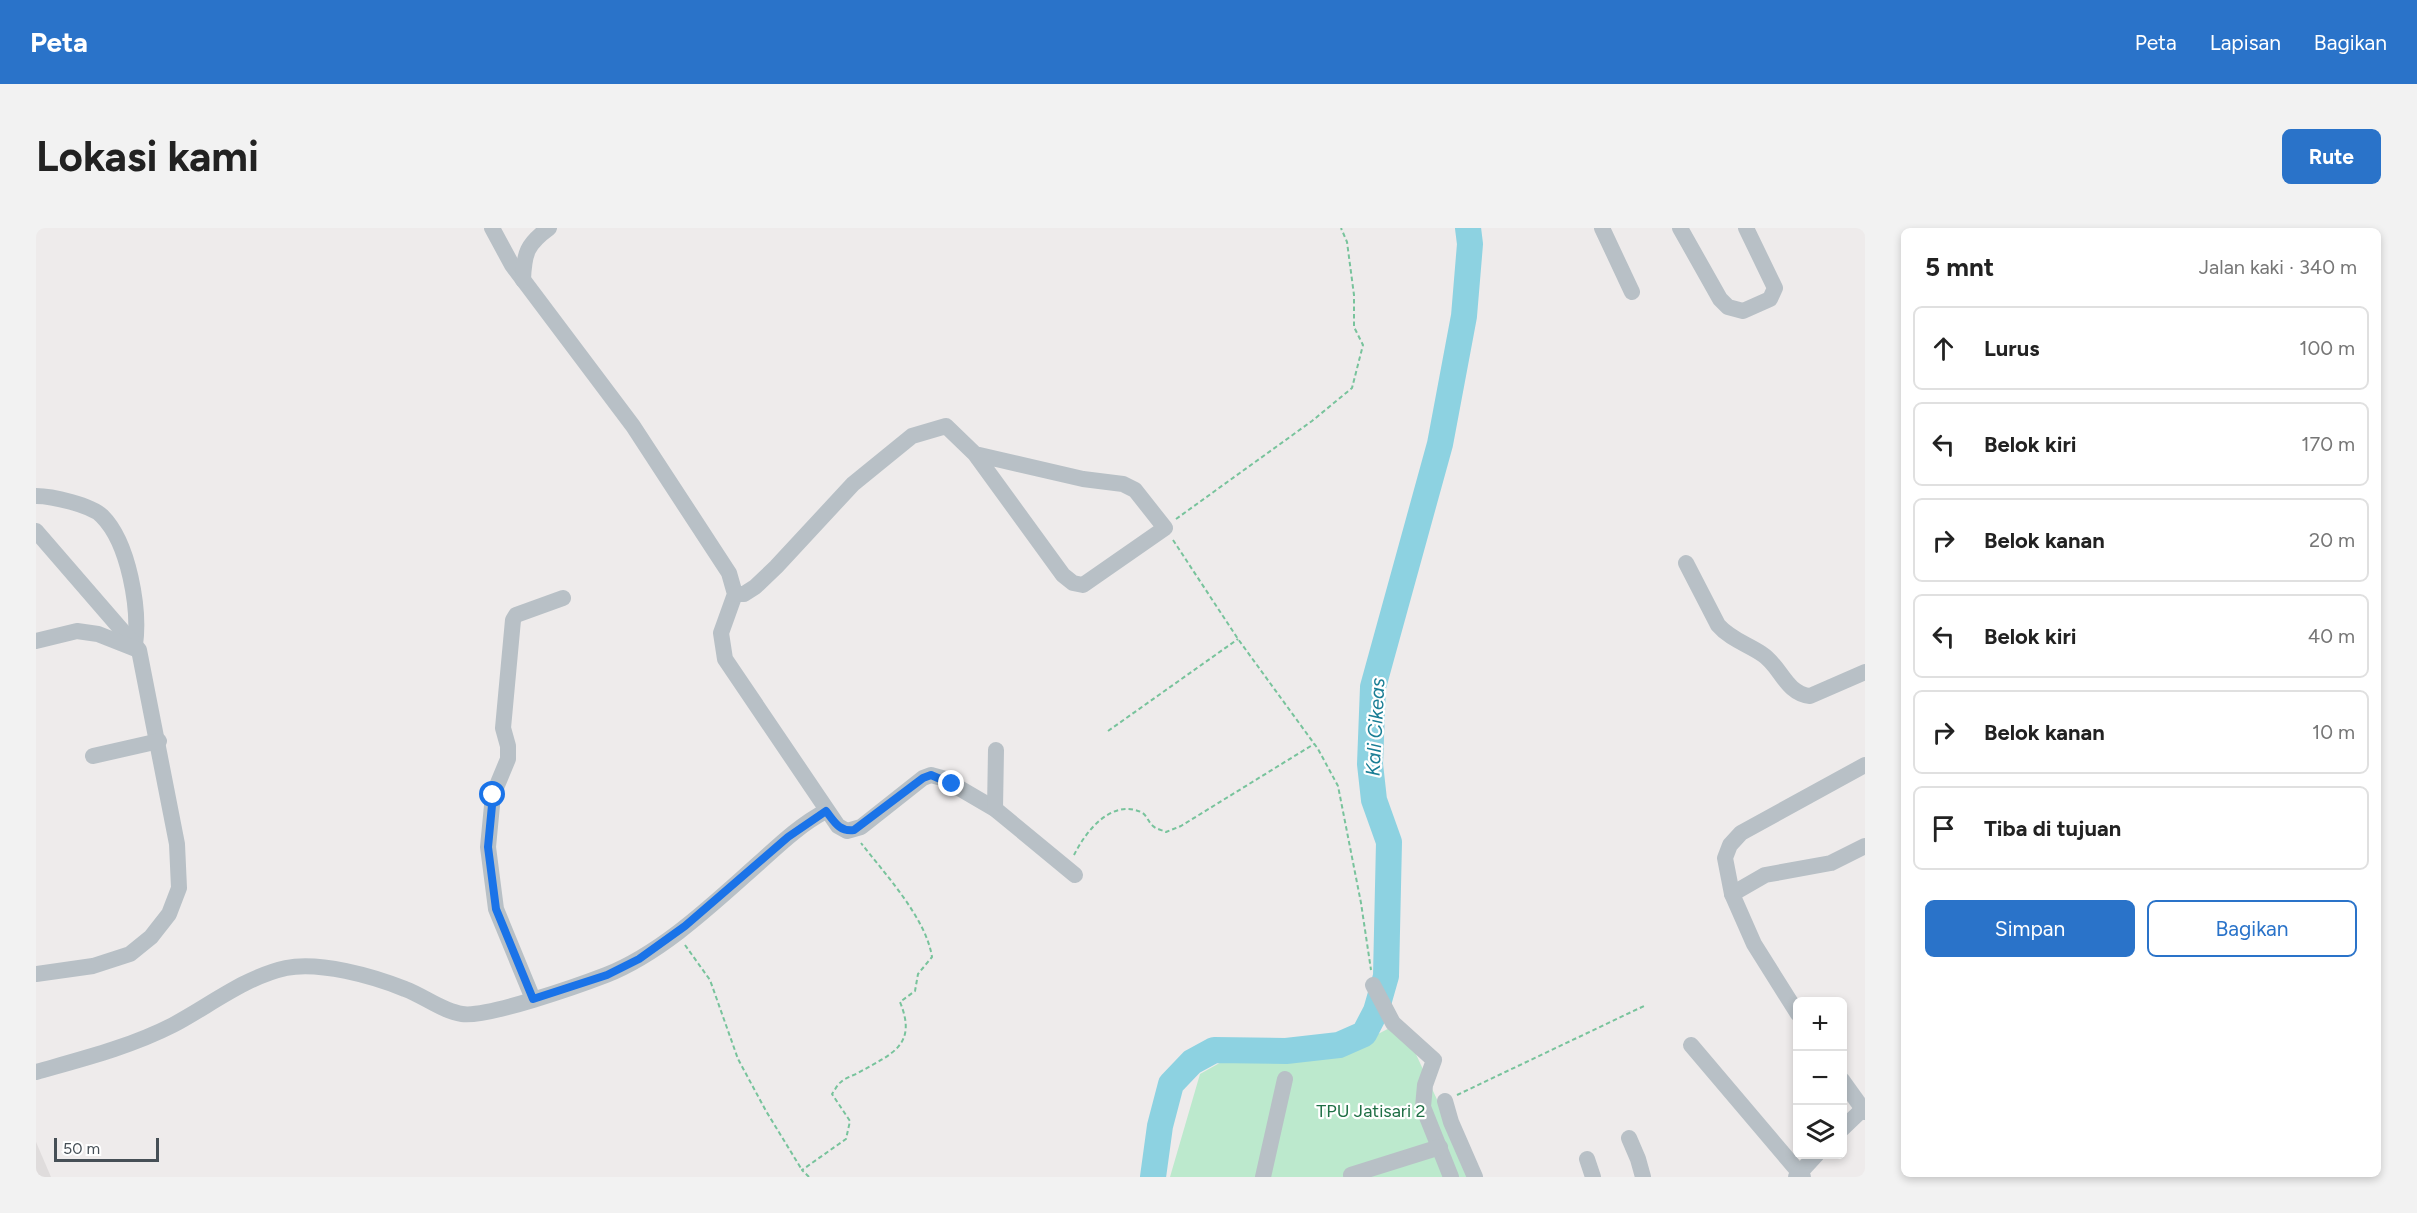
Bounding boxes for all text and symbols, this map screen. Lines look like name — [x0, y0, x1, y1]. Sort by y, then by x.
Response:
text: Peta — [30, 25, 88, 59]
text: Peta — [2135, 30, 2177, 55]
text: Lapisan — [2210, 30, 2281, 55]
text: Bagikan — [2314, 30, 2387, 55]
button: Rute — [2282, 129, 2381, 184]
text: Lokasi kami — [36, 131, 259, 182]
text: 5 mnt — [1925, 251, 1994, 283]
text: Jalan kaki · 340 m — [2199, 255, 2357, 279]
icon: ahead — [1927, 332, 1960, 365]
text: Lurus — [1984, 335, 2039, 362]
text: 100 m — [2299, 336, 2355, 360]
icon: left — [1927, 428, 1960, 461]
text: Belok kiri — [1984, 431, 2077, 458]
text: 170 m — [2301, 432, 2355, 456]
icon: right — [1927, 524, 1960, 557]
text: Belok kanan — [1984, 527, 2105, 554]
text: 20 m — [2309, 528, 2355, 552]
icon: left — [1927, 620, 1960, 653]
text: Belok kiri — [1984, 623, 2077, 650]
text: 40 m — [2308, 624, 2355, 648]
water label: Kali Cikeas — [1360, 677, 1390, 777]
icon: right — [1927, 716, 1960, 749]
text: Belok kanan — [1984, 719, 2105, 746]
text: 10 m — [2312, 720, 2355, 744]
route end — [938, 770, 964, 796]
route start — [479, 781, 505, 807]
icon: arrive — [1927, 812, 1960, 845]
text: Tiba di tujuan — [1984, 815, 2121, 842]
button: Simpan — [1925, 900, 2135, 957]
button: Bagikan — [2147, 900, 2357, 957]
map controls — [1793, 997, 1847, 1159]
button: + — [1793, 997, 1847, 1051]
button: − — [1793, 1051, 1847, 1105]
park label: TPU Jatisari 2 — [1316, 1100, 1426, 1122]
button: layers — [1793, 1105, 1847, 1159]
scale bar — [54, 1135, 159, 1162]
text: 50 m — [63, 1139, 100, 1158]

